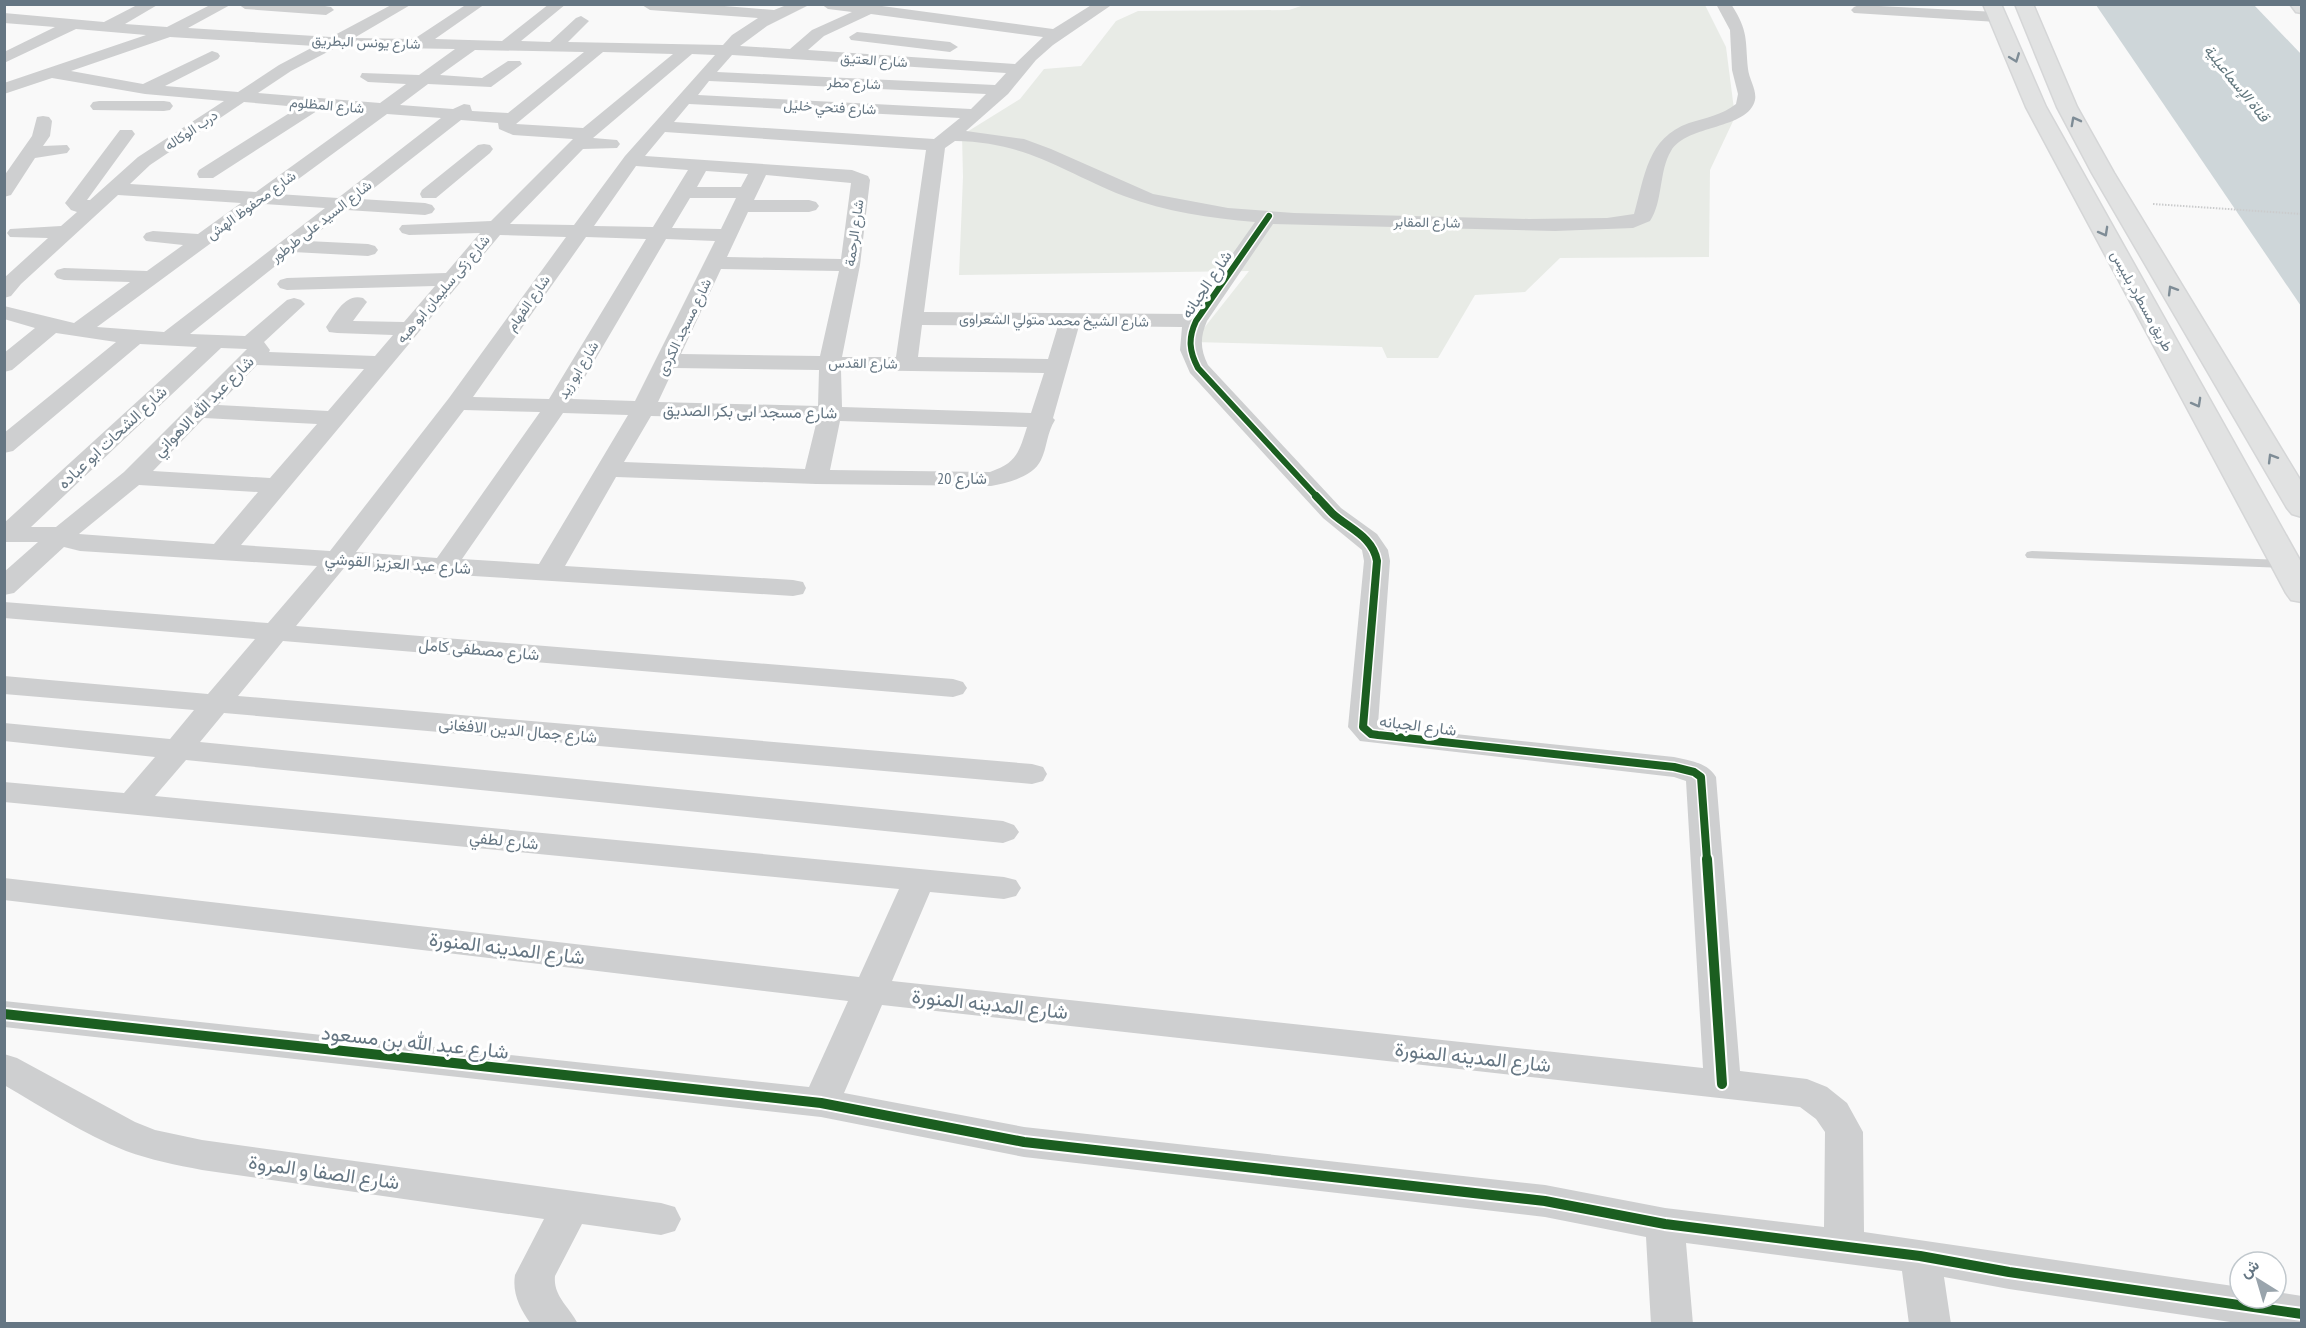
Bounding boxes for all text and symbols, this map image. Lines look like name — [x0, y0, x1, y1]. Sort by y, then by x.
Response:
street label: شارع يونس البطريق — [311, 31, 421, 55]
water label: قناة الإسماعيلية — [2199, 41, 2275, 127]
street label: شارع العتيق — [840, 49, 908, 73]
one-way arrow — [2007, 53, 2020, 63]
street label: شارع مطر — [826, 73, 881, 95]
street label: شارع المظلوم — [289, 93, 365, 119]
street label: شارع فتحي خليل — [783, 96, 877, 121]
street label: درب الوكاله — [161, 106, 221, 154]
one-way arrow — [2071, 117, 2082, 127]
street label: شارع محفوظ الهش — [203, 166, 300, 245]
street label: شارع السيد على طرطور — [266, 176, 376, 268]
street label: شارع الرحمة — [840, 198, 870, 268]
street label: شارع المقابر — [1393, 212, 1460, 234]
one-way arrow — [2097, 225, 2108, 236]
street label: شارع زكى سليمان ابو هبه — [392, 231, 495, 348]
street label: شارع الجبانه — [1176, 246, 1238, 323]
street label: طريق مسطرد, بلبيس — [2107, 247, 2177, 355]
street label: شارع الفهام — [502, 271, 555, 336]
street label: شارع مسجد الكردى — [653, 276, 717, 379]
one-way arrow — [2168, 286, 2180, 296]
street label: شارع الشيخ محمد متولي الشعراوى — [959, 309, 1149, 334]
street label: شارع ابو زيد — [554, 338, 604, 403]
street label: شارع عبد الله الاهواني — [148, 351, 260, 463]
street label: شارع القدس — [828, 353, 898, 375]
street label: شارع الشحات ابو عباده — [53, 381, 172, 494]
one-way arrow — [2190, 397, 2201, 407]
street label: شارع مسجد ابى بكر الصديق — [663, 399, 837, 425]
one-way arrow — [2267, 454, 2279, 464]
street label: شارع 20 — [937, 468, 987, 490]
street label: شارع عبد العزيز القوشي — [324, 548, 472, 582]
street label: شارع مصطفى كامل — [418, 634, 540, 666]
street label: شارع الجبانه — [1378, 710, 1458, 742]
street label: شارع جمال الدين الافغانى — [438, 713, 598, 749]
street label: شارع لطفي — [468, 826, 540, 858]
street label: شارع المدينه المنورة — [428, 926, 586, 971]
street label: شارع المدينه المنورة — [911, 983, 1069, 1026]
street label: شارع عبد الله بن مسعود — [320, 1019, 510, 1066]
street label: شارع المدينه المنورة — [1394, 1036, 1552, 1079]
street label: شارع الصفا و المروة — [247, 1149, 401, 1196]
north arrow — [2228, 1250, 2288, 1310]
text: ش — [2235, 1254, 2263, 1282]

